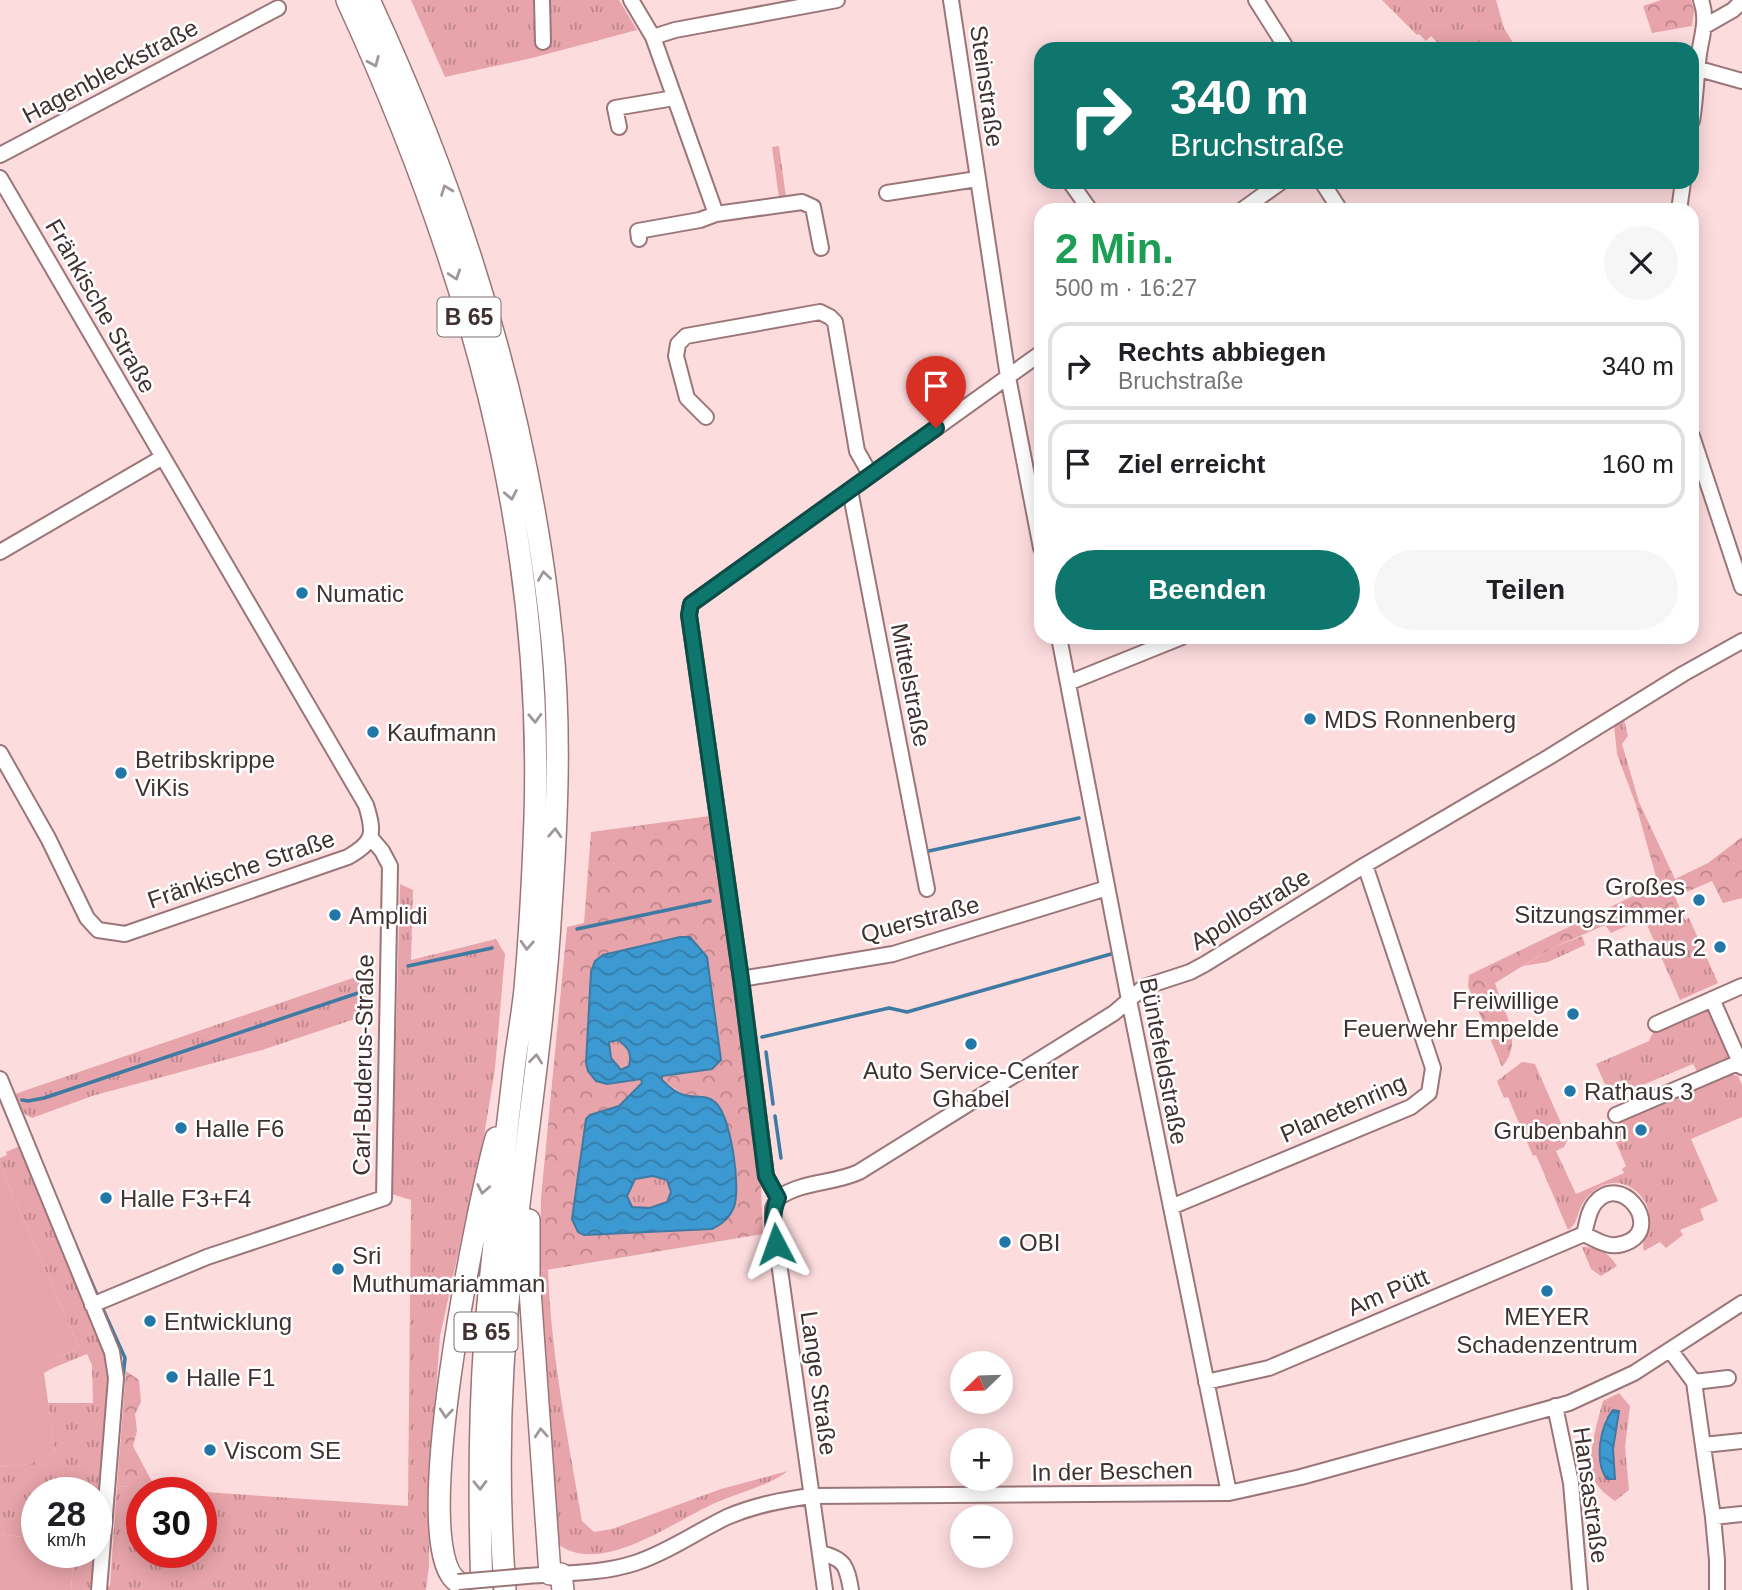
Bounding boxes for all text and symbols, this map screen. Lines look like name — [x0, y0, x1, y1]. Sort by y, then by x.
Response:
street label: Hagenbleckstraße — [18, 13, 202, 129]
street label: Steinstraße — [965, 23, 1009, 149]
one-way arrow — [366, 55, 380, 68]
icon: right — [1055, 70, 1146, 161]
text: 340 m — [1170, 70, 1309, 124]
text: Bruchstraße — [1170, 127, 1344, 163]
one-way arrow — [441, 184, 455, 196]
street label: Fränkische Straße — [40, 214, 162, 398]
text: 2 Min. — [1055, 225, 1174, 272]
button: close — [1604, 226, 1678, 300]
one-way arrow — [447, 268, 461, 281]
text: 500 m · 16:27 — [1055, 275, 1197, 301]
road number: B 65 — [438, 298, 500, 336]
text: Rechts abbiegen — [1118, 337, 1326, 367]
icon: right — [1059, 347, 1097, 385]
text: 340 m — [1602, 351, 1674, 381]
pin — [906, 356, 966, 428]
icon: arrive — [917, 367, 955, 405]
text: Bruchstraße — [1118, 368, 1243, 394]
icon: arrive — [1059, 445, 1097, 483]
text: Ziel erreicht — [1118, 449, 1265, 479]
text: 160 m — [1602, 449, 1674, 479]
one-way arrow — [503, 489, 518, 501]
button: Beenden — [1055, 550, 1360, 630]
button: Teilen — [1374, 550, 1678, 630]
one-way arrow — [536, 570, 551, 581]
place label: Numatic — [316, 580, 404, 607]
marker: Numatic — [294, 585, 310, 601]
street label: Mittelstraße — [886, 621, 936, 749]
place label: MDS Ronnenberg — [1324, 706, 1516, 733]
marker: MDS Ronnenberg — [1302, 711, 1318, 727]
one-way arrow — [528, 712, 543, 723]
place label: Kaufmann — [387, 719, 496, 746]
marker: Kaufmann — [365, 724, 381, 740]
place label: Betribskrippe ViKis — [135, 746, 275, 801]
marker: Betribskrippe ViKis — [113, 765, 129, 781]
street label: Fränkische Straße — [144, 824, 338, 914]
one-way arrow — [547, 827, 562, 838]
street label: Apollostraße — [1185, 863, 1315, 955]
place label: Großes Sitzungszimmer — [1514, 873, 1685, 928]
street label: Querstraße — [858, 890, 982, 948]
marker: Großes Sitzungszimmer — [1691, 892, 1707, 908]
place label: Amplidi — [349, 902, 428, 929]
marker: Amplidi — [327, 907, 343, 923]
place label: Rathaus 2 — [1597, 934, 1706, 961]
marker: Rathaus 2 — [1712, 939, 1728, 955]
one-way arrow — [520, 940, 535, 951]
street label: Carl-Buderus-Straße — [348, 954, 378, 1176]
street label: Büntefeldstraße — [1135, 975, 1193, 1147]
place label: Freiwillige Feuerwehr Empelde — [1343, 987, 1559, 1042]
marker: Freiwillige Feuerwehr Empelde — [1565, 1006, 1581, 1022]
marker: Auto Service-Center Ghabel — [963, 1036, 979, 1052]
one-way arrow — [529, 1054, 544, 1065]
place label: Auto Service-Center Ghabel — [863, 1057, 1079, 1112]
street label: Planetenring — [1276, 1068, 1410, 1148]
place label: Rathaus 3 — [1584, 1078, 1693, 1105]
marker: Rathaus 3 — [1562, 1083, 1578, 1099]
place label: Halle F6 — [195, 1115, 284, 1142]
place label: Grubenbahn — [1494, 1117, 1627, 1144]
marker: Halle F6 — [173, 1120, 189, 1136]
marker: Grubenbahn — [1633, 1122, 1649, 1138]
one-way arrow — [476, 1183, 491, 1195]
place label: Halle F3+F4 — [120, 1185, 251, 1212]
marker: Halle F3+F4 — [98, 1190, 114, 1206]
position arrow — [739, 1207, 813, 1281]
place label: OBI — [1019, 1229, 1060, 1256]
marker: OBI — [997, 1234, 1013, 1250]
place label: Sri Muthumariamman — [352, 1242, 545, 1297]
marker: Sri Muthumariamman — [330, 1261, 346, 1277]
street label: Am Pütt — [1343, 1263, 1433, 1321]
marker: MEYER Schadenzentrum — [1539, 1283, 1555, 1299]
place label: MEYER Schadenzentrum — [1456, 1303, 1638, 1358]
place label: Entwicklung — [164, 1308, 292, 1335]
street label: Lange Straße — [796, 1309, 842, 1457]
road number: B 65 — [454, 1312, 518, 1352]
marker: Entwicklung — [142, 1313, 158, 1329]
north arrow — [950, 1351, 1013, 1414]
map controls — [950, 1351, 1013, 1568]
place label: Halle F1 — [186, 1364, 275, 1391]
marker: Halle F1 — [164, 1369, 180, 1385]
one-way arrow — [439, 1408, 454, 1419]
street label: Hansastraße — [1568, 1425, 1614, 1565]
one-way arrow — [534, 1427, 549, 1438]
button: + — [950, 1428, 1013, 1491]
place label: Viscom SE — [224, 1437, 341, 1464]
marker: Viscom SE — [202, 1442, 218, 1458]
street label: In der Beschen — [1031, 1456, 1193, 1486]
speed limit sign: 30 — [126, 1477, 217, 1568]
one-way arrow — [472, 1480, 487, 1491]
text: 28 — [47, 1494, 86, 1533]
button: − — [950, 1505, 1013, 1568]
text: km/h — [47, 1530, 86, 1550]

